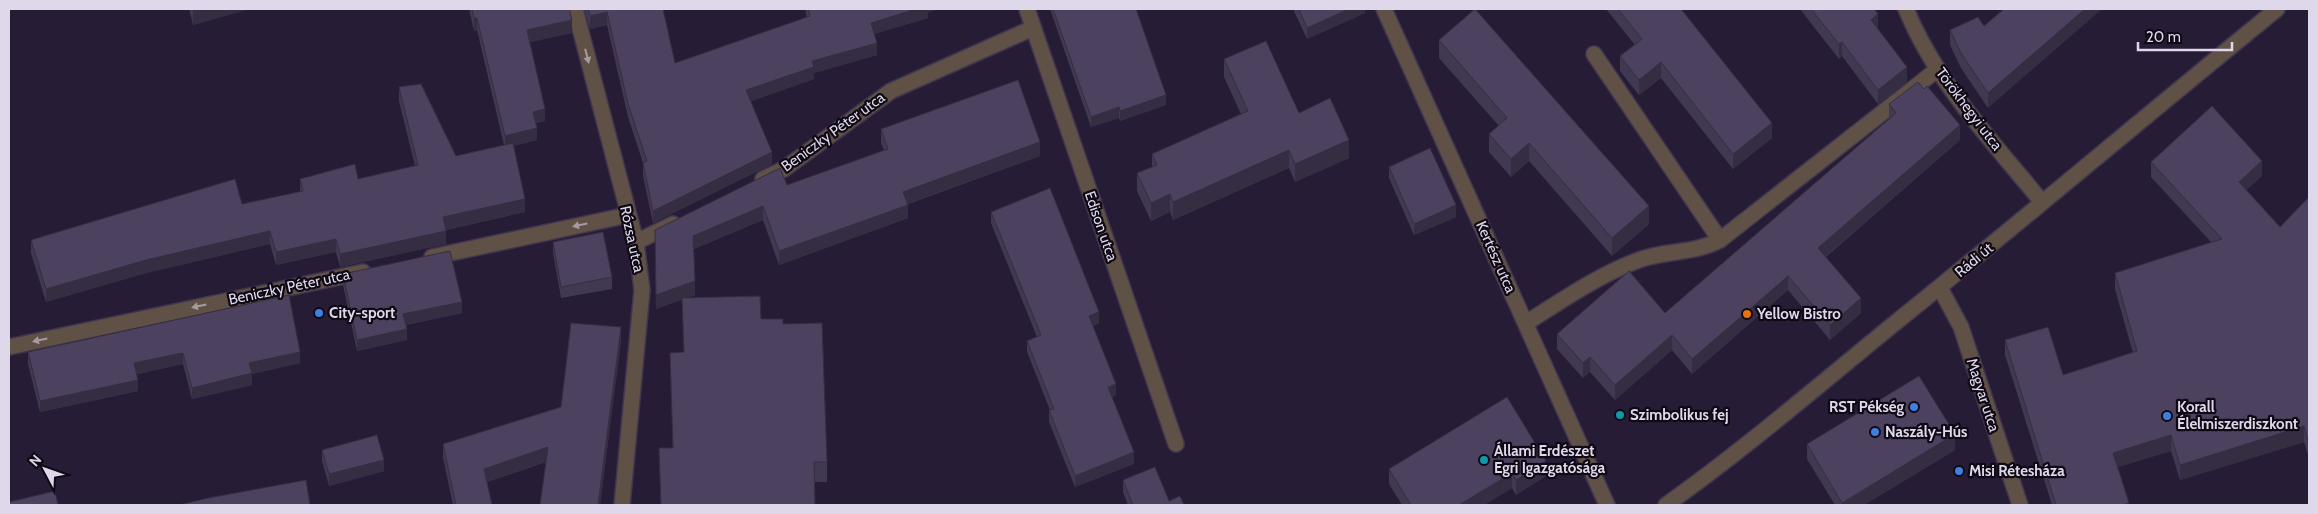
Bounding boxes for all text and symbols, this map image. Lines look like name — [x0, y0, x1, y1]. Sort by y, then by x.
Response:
scale bar — [2138, 20, 2232, 52]
text: 20 m — [2146, 28, 2181, 46]
one-way arrow — [583, 48, 591, 63]
street label: Törökhegyi utca — [1932, 64, 2006, 155]
street label: Beniczky Péter utca — [778, 88, 889, 176]
street label: Edison utca — [1081, 189, 1122, 264]
street label: Rózsa utca — [616, 204, 648, 275]
street label: Kertész utca — [1472, 218, 1520, 296]
one-way arrow — [572, 222, 588, 230]
street label: Rádi út — [1951, 239, 1997, 281]
street label: Beniczky Péter utca — [227, 265, 352, 309]
one-way arrow — [191, 302, 207, 310]
place label: City-sport — [329, 304, 395, 322]
place label: Yellow Bistro — [1756, 305, 1841, 323]
marker: City-sport — [313, 307, 325, 319]
marker: Yellow Bistro — [1741, 308, 1753, 320]
one-way arrow — [32, 336, 48, 344]
street label: Magyar utca — [1963, 356, 2004, 435]
place label: RST Pékség — [1829, 398, 1904, 416]
place label: Korall Élelmiszerdiszkont — [2177, 398, 2298, 433]
marker: RST Pékség — [1908, 401, 1920, 413]
place label: Szimbolikus fej — [1630, 406, 1729, 424]
marker: Szimbolikus fej — [1614, 409, 1626, 421]
marker: Korall Élelmiszerdiszkont — [2161, 410, 2173, 422]
place label: Naszály-Hús — [1885, 423, 1967, 441]
marker: Naszály-Hús — [1869, 426, 1881, 438]
place label: Állami Erdészet Egri Igazgatósága — [1494, 441, 1606, 477]
north arrow — [20, 444, 70, 494]
text: N — [25, 451, 45, 470]
marker: Állami Erdészet Egri Igazgatósága — [1478, 454, 1490, 466]
place label: Misi Rétesháza — [1969, 462, 2065, 480]
marker: Misi Rétesháza — [1953, 465, 1965, 477]

